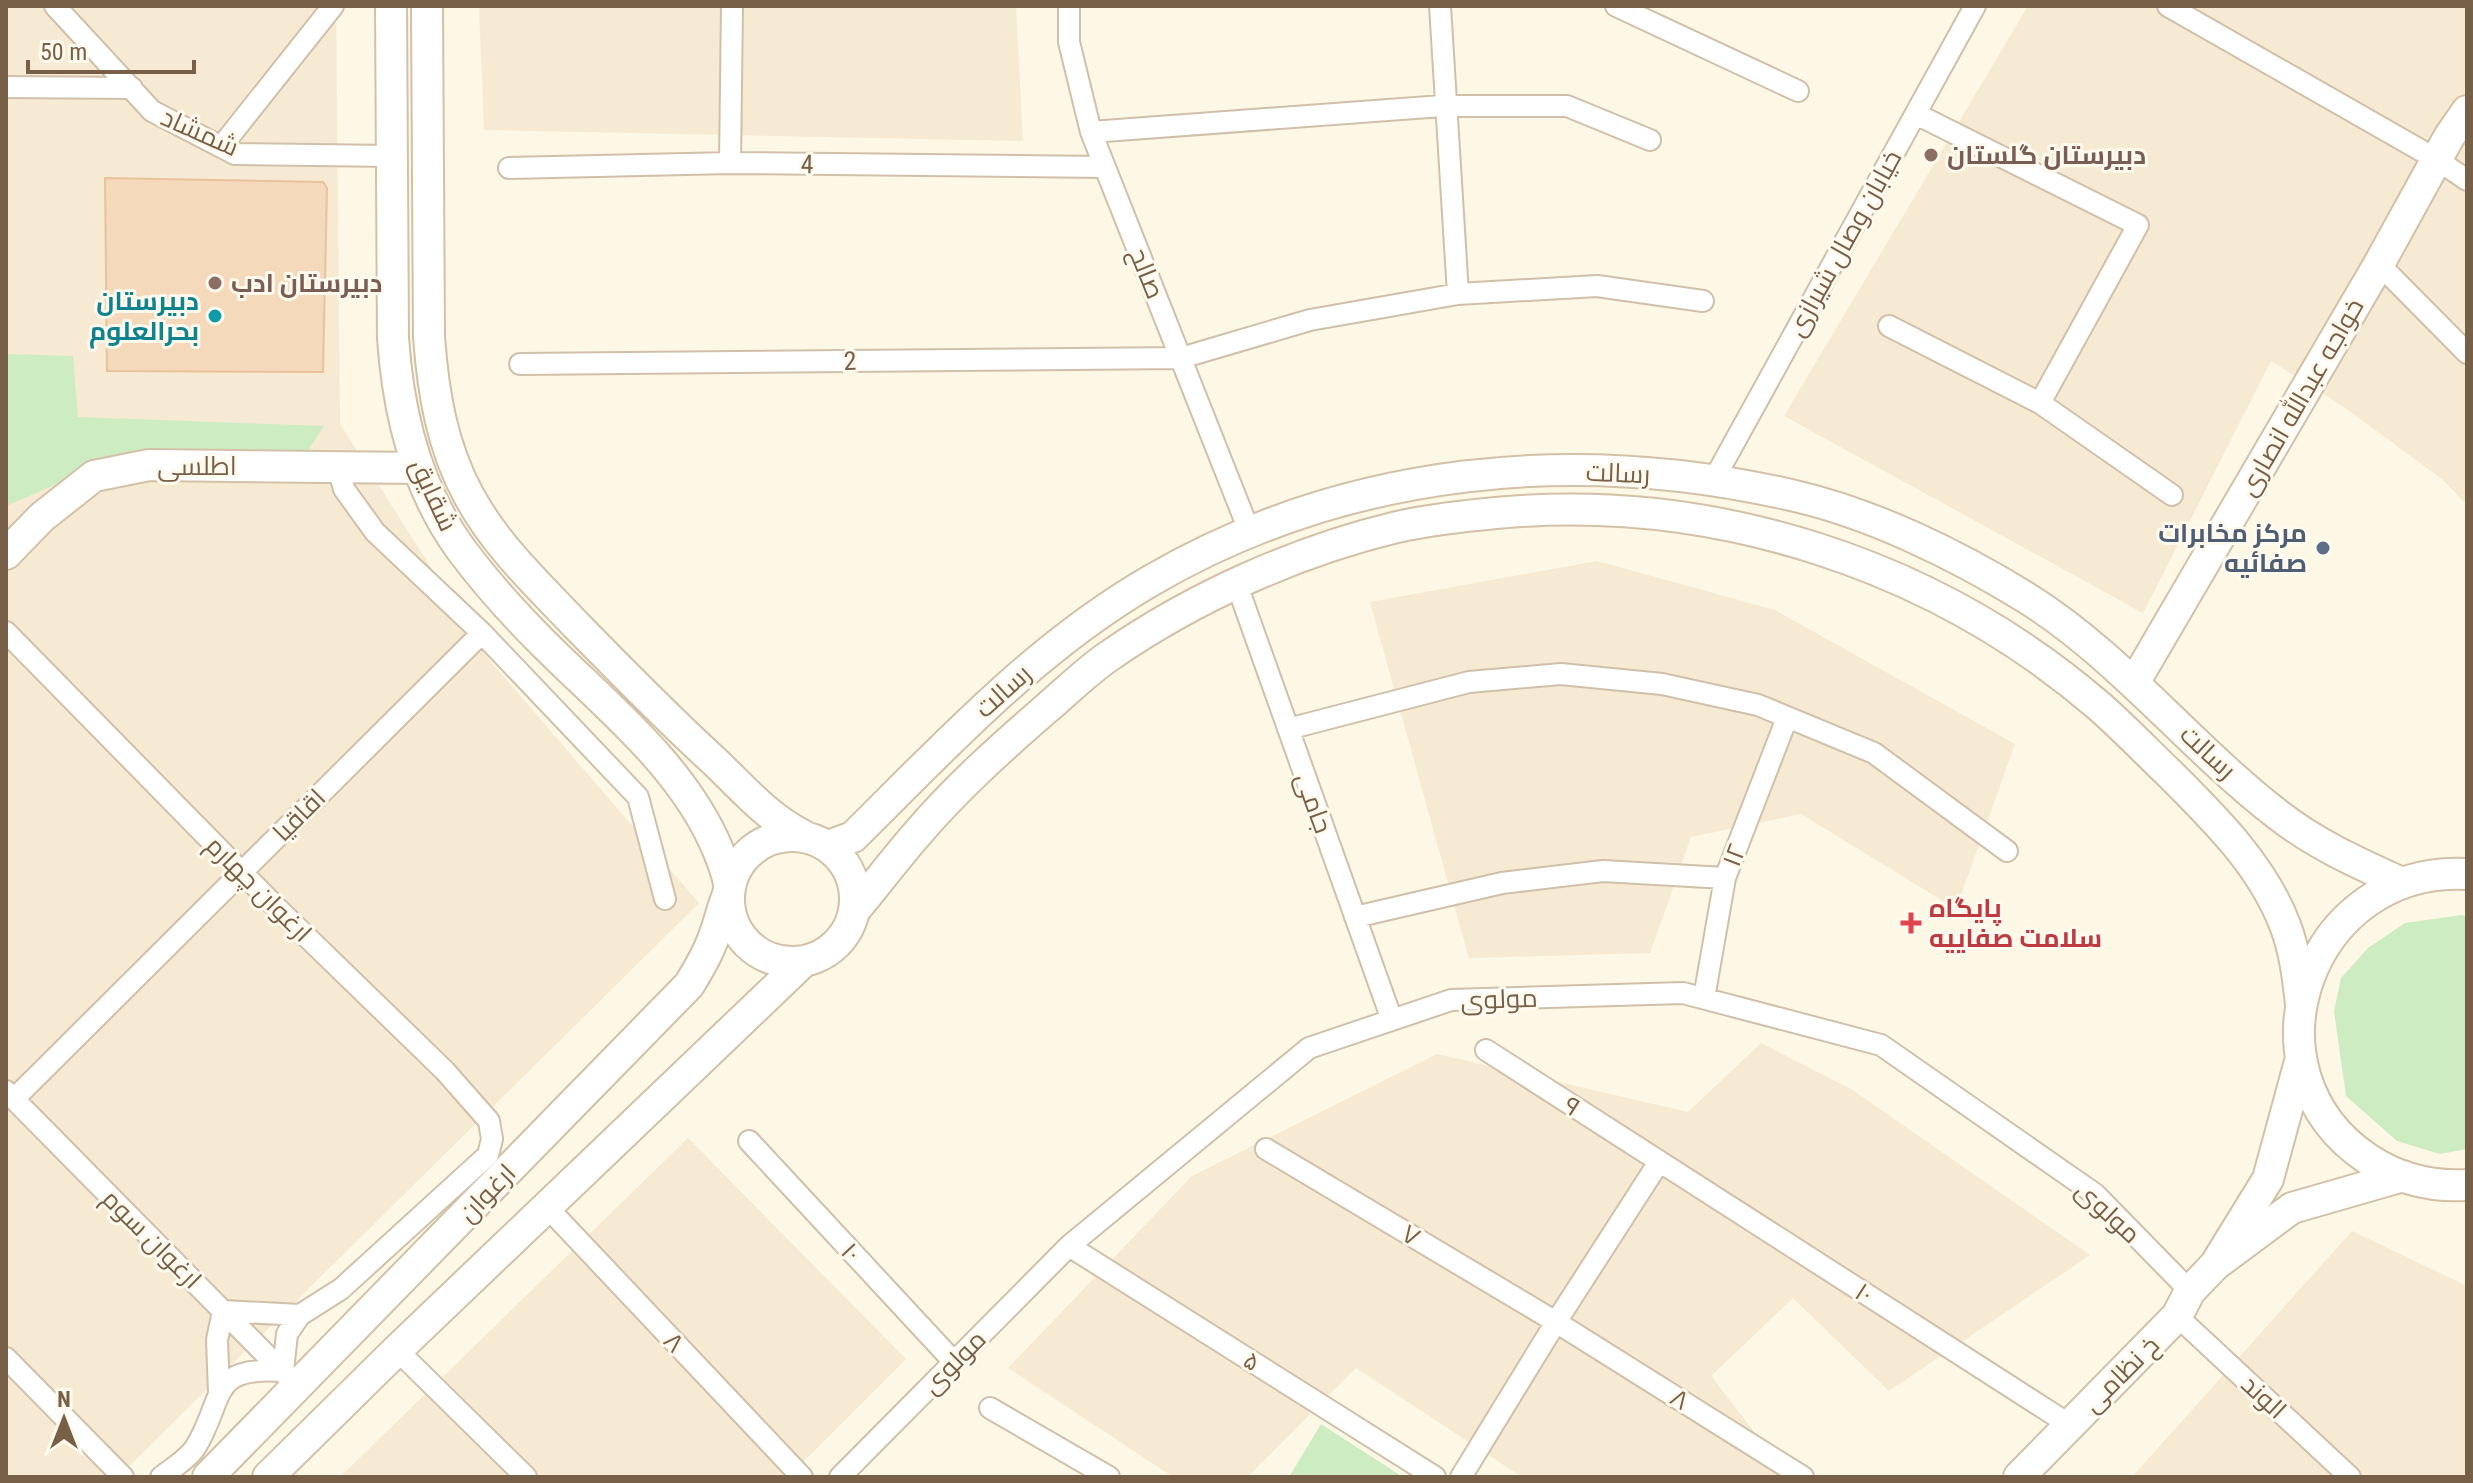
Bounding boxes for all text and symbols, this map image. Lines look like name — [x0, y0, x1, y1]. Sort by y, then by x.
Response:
scale bar — [28, 24, 194, 74]
text: 50 m — [40, 38, 87, 66]
street label: شمشاد — [157, 102, 243, 162]
place label: دبیرستان گلستان — [1947, 140, 2146, 170]
street label: خیابان وصال شیرازی — [1780, 145, 1908, 341]
marker: دبیرستان گلستان — [1922, 146, 1940, 164]
street label: 4 — [800, 149, 814, 179]
street label: صالح — [1121, 243, 1171, 304]
place label: دبیرستان ادب — [231, 268, 382, 298]
marker: دبیرستان ادب — [206, 274, 224, 292]
place label: دبیرستان بحرالعلوم — [89, 286, 199, 349]
street label: خواجه عبدالله انصاری — [2231, 292, 2370, 501]
marker: دبیرستان بحرالعلوم — [206, 307, 224, 325]
street label: 2 — [843, 346, 857, 376]
street label: اطلسی — [157, 451, 237, 482]
street label: شقایق — [403, 454, 464, 536]
street label: رسالت — [1585, 457, 1651, 489]
place label: مرکز مخابرات صفائیه — [2158, 518, 2307, 578]
marker: مرکز مخابرات صفائیه — [2314, 539, 2332, 557]
street label: رسالت — [969, 658, 1037, 724]
street label: رسالت — [2174, 719, 2242, 785]
street label: جامی — [1288, 769, 1339, 838]
street label: اقاقیا — [267, 783, 331, 847]
street label: ارغوان چهارم — [198, 830, 318, 950]
street label: ۱۲ — [1716, 839, 1752, 871]
place label: پایگاه سلامت صفاییه — [1929, 893, 2102, 953]
marker: پایگاه سلامت صفاییه — [1900, 912, 1922, 934]
street label: مولوی — [1460, 983, 1538, 1015]
street label: ۹ — [1558, 1090, 1586, 1122]
street label: ارغوان — [452, 1158, 522, 1228]
street label: مولوی — [2070, 1175, 2146, 1249]
street label: ارغوان سوم — [94, 1183, 208, 1297]
street label: ۷ — [1396, 1218, 1426, 1252]
street label: ۱۰ — [835, 1236, 867, 1268]
street label: ۱۰ — [1850, 1276, 1878, 1310]
street label: مولوی — [916, 1324, 992, 1400]
street label: ۸ — [657, 1326, 691, 1358]
street label: خ نظامی — [2077, 1330, 2167, 1420]
street label: ۵ — [1238, 1345, 1266, 1377]
street label: الوند — [2235, 1369, 2293, 1425]
north arrow — [24, 1379, 104, 1459]
street label: ۸ — [1665, 1382, 1695, 1416]
text: N — [57, 1387, 71, 1412]

